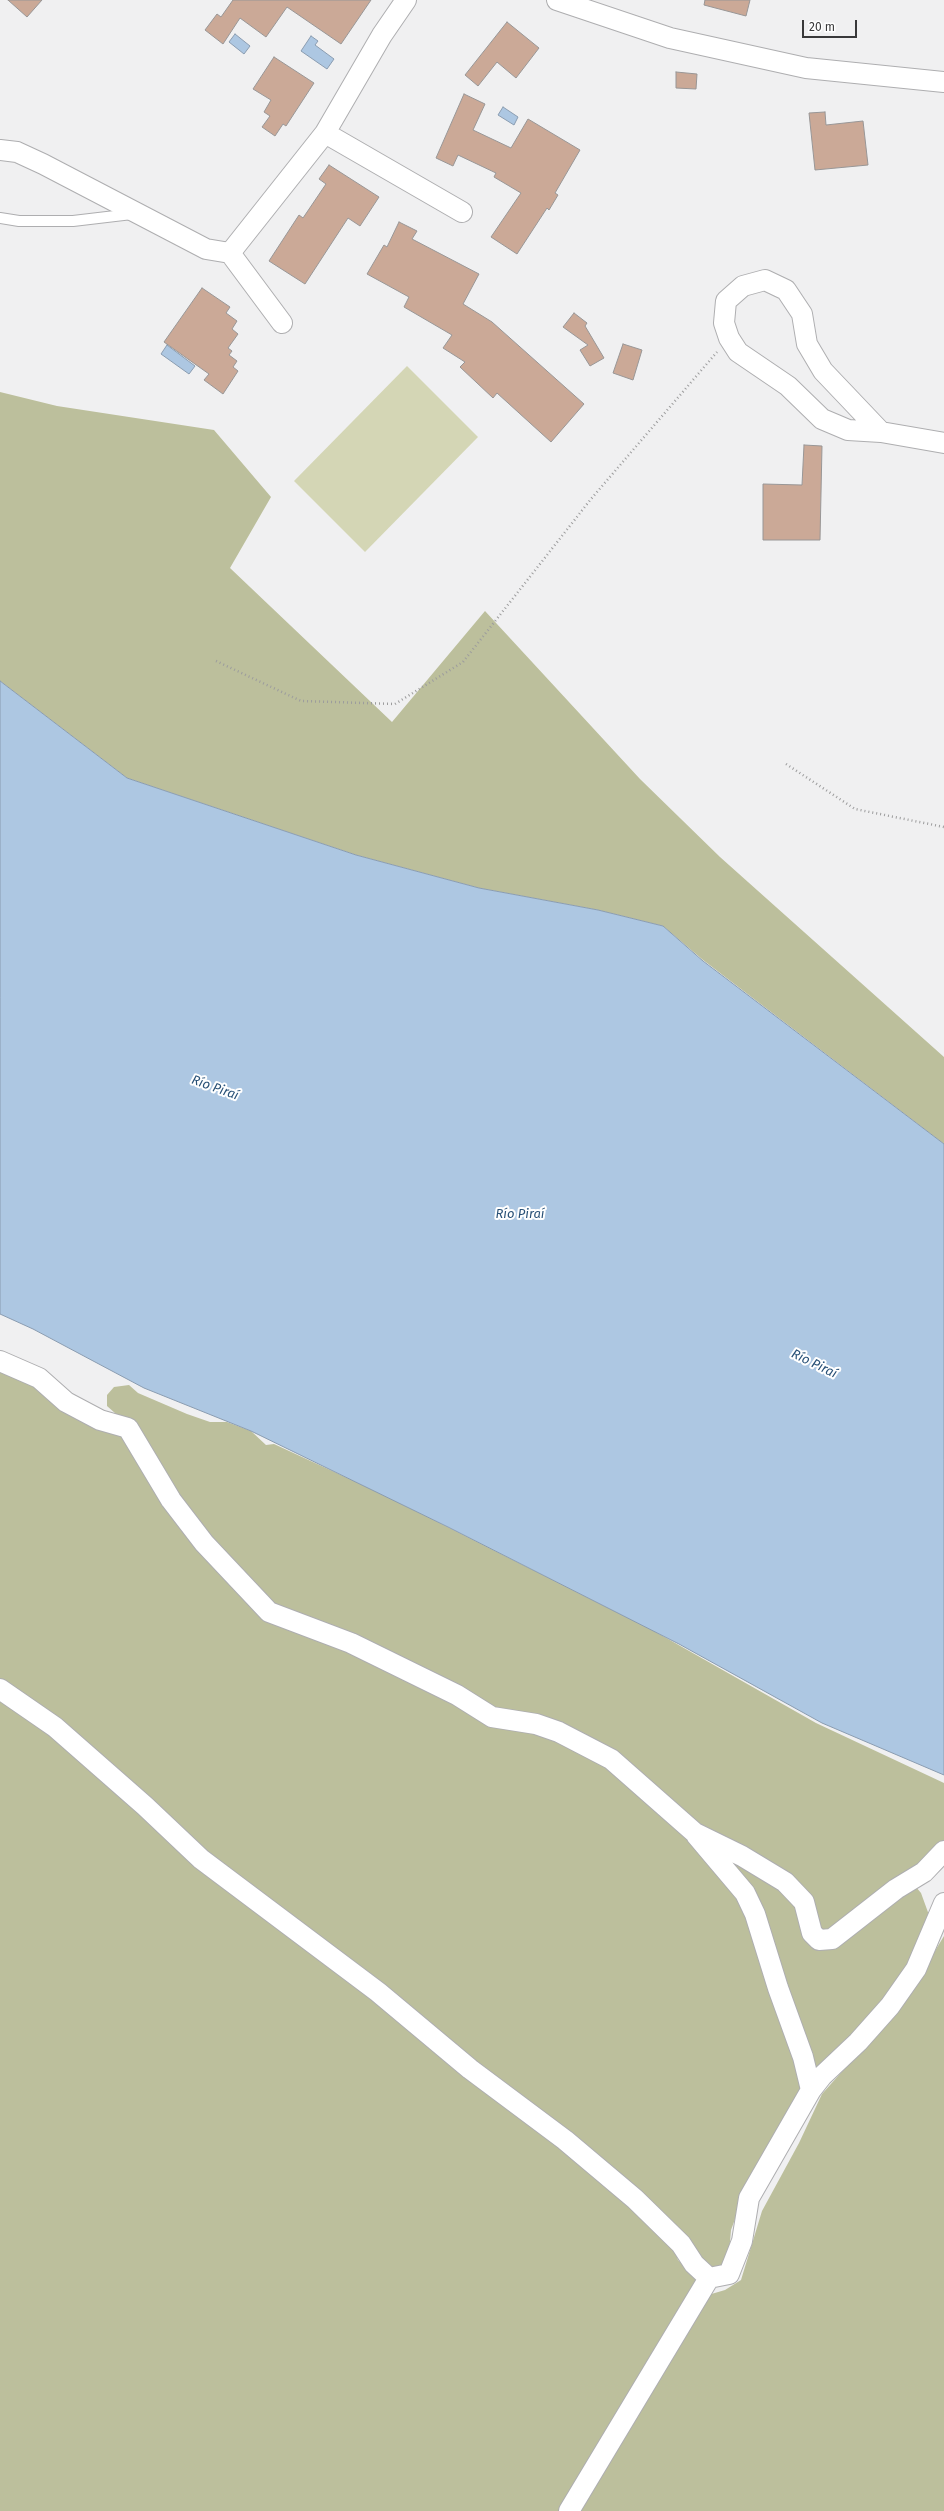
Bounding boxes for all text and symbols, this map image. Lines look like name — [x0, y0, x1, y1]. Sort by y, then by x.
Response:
scale bar — [804, 12, 859, 38]
text: 20 m — [809, 20, 835, 34]
water label: Río Piraí — [189, 1072, 241, 1104]
water label: Río Piraí — [496, 1206, 544, 1222]
water label: Río Piraí — [789, 1346, 839, 1382]

